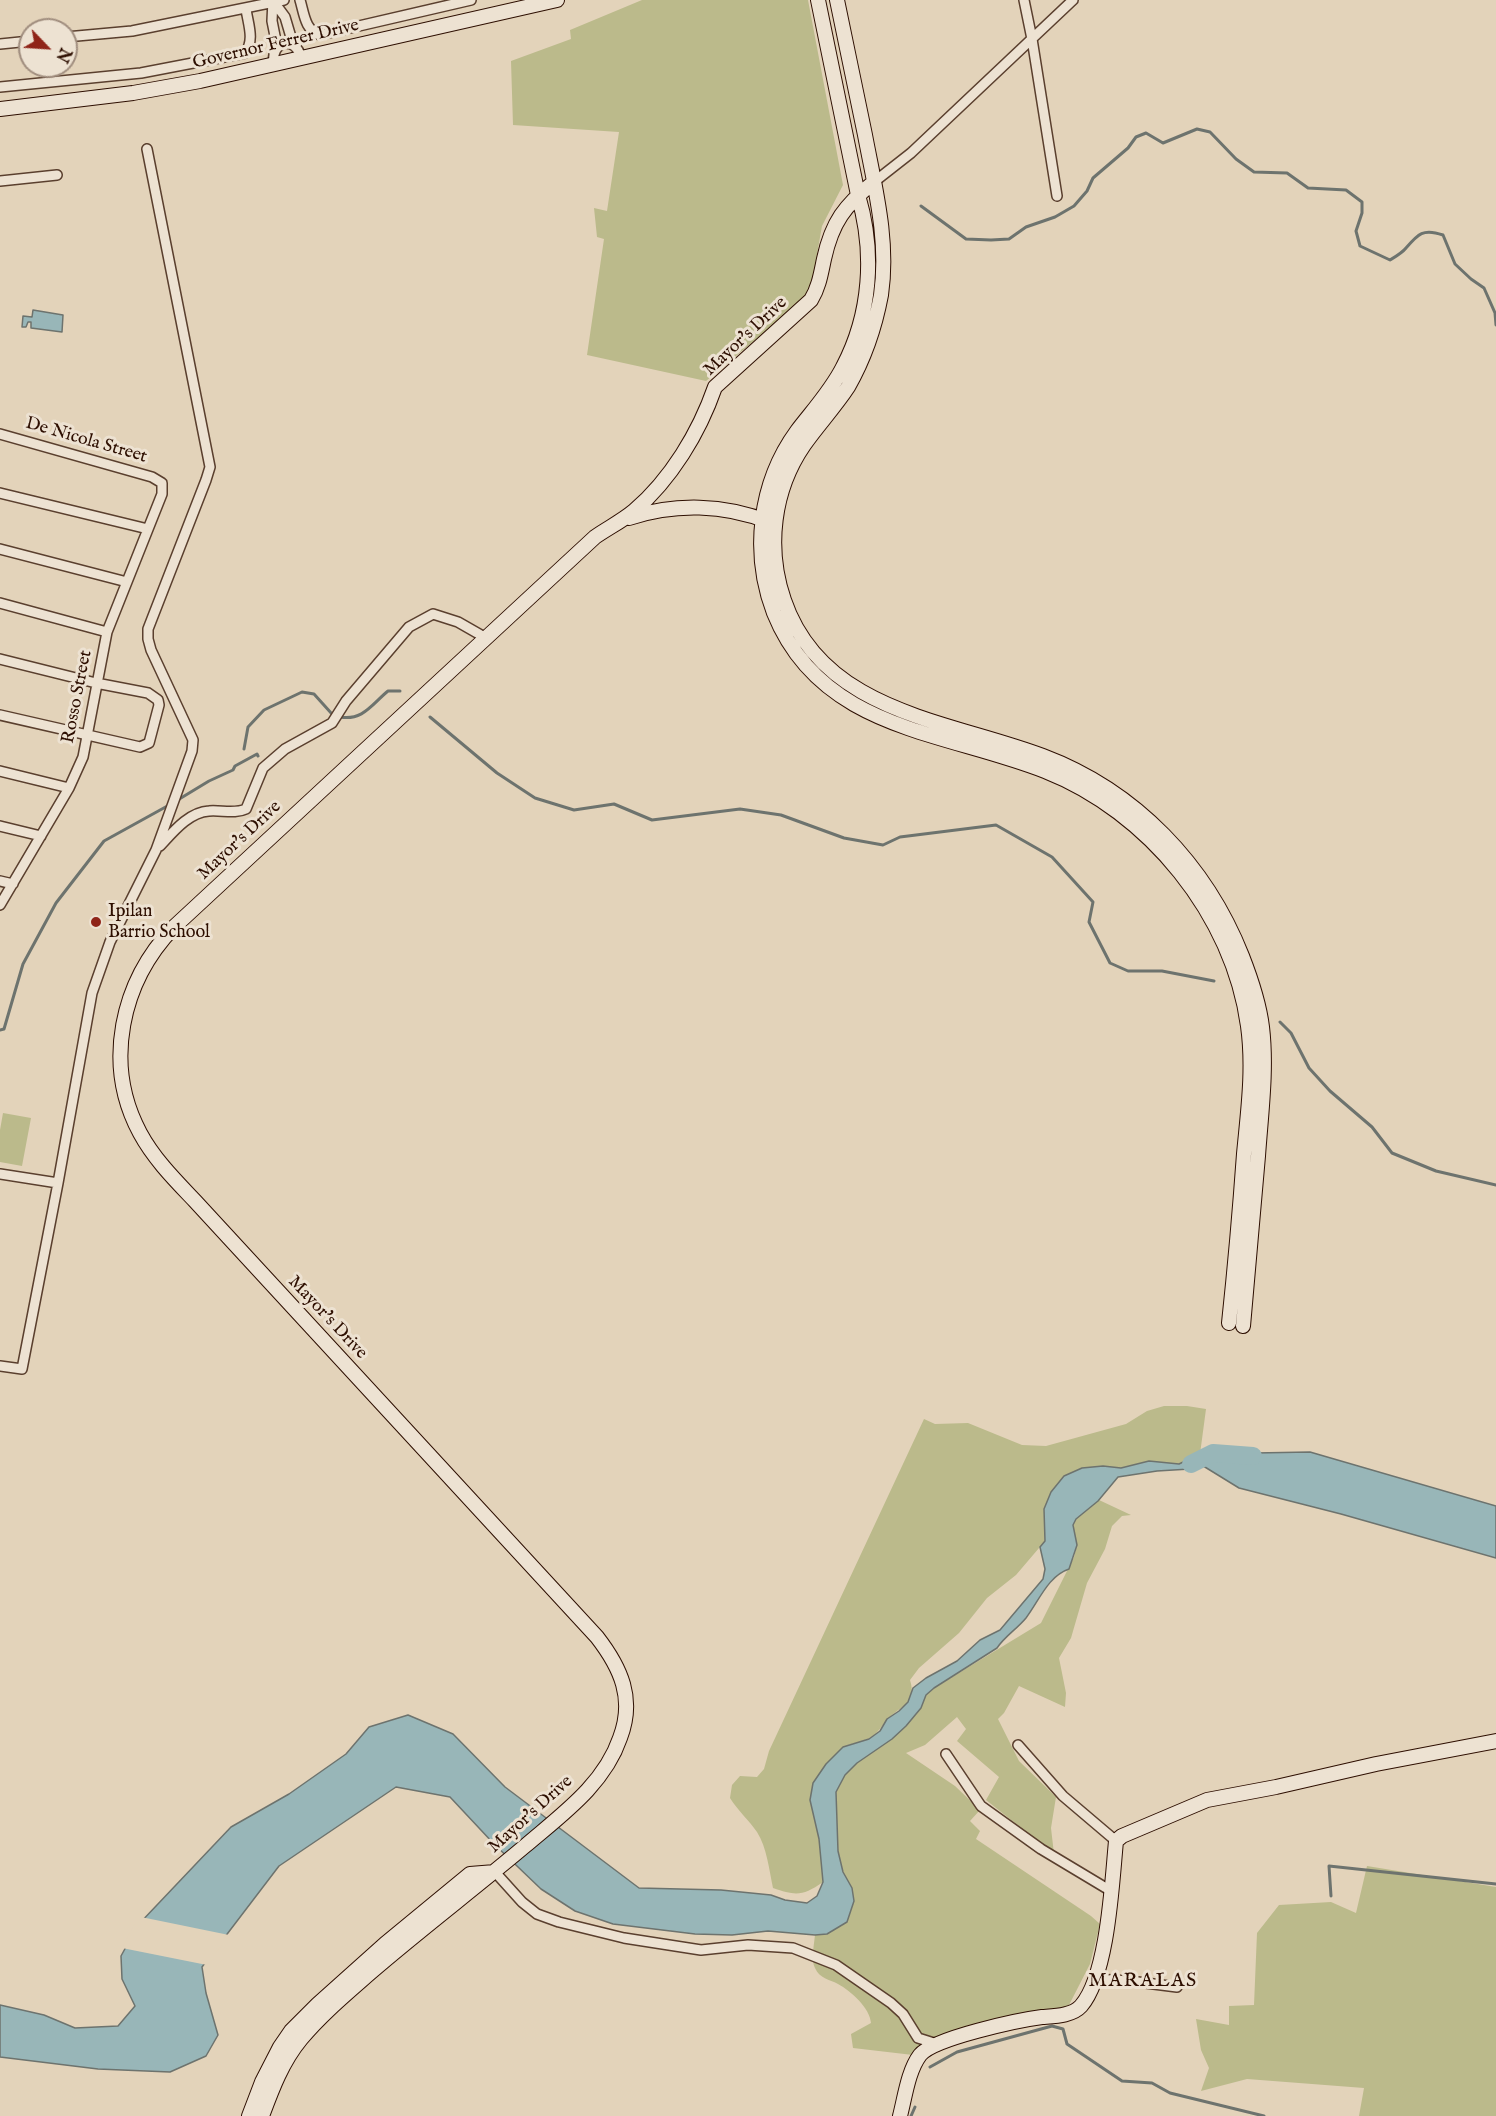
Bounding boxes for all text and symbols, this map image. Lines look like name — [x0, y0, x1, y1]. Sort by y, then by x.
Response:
street label: Governor Ferrer Drive — [191, 15, 361, 75]
north arrow — [18, 18, 78, 78]
text: N — [51, 44, 74, 65]
street label: Mayor's Drive — [700, 293, 792, 381]
street label: De Nicola Street — [23, 413, 149, 469]
street label: Rosso Street — [58, 649, 98, 745]
street label: Mayor's Drive — [194, 797, 286, 885]
place label: Ipilan Barrio School — [108, 901, 210, 944]
marker: Ipilan Barrio School — [89, 915, 103, 929]
street label: Mayor's Drive — [283, 1272, 371, 1364]
street label: Mayor's Drive — [484, 1771, 578, 1859]
district label: MARALAS — [1088, 1970, 1198, 1994]

